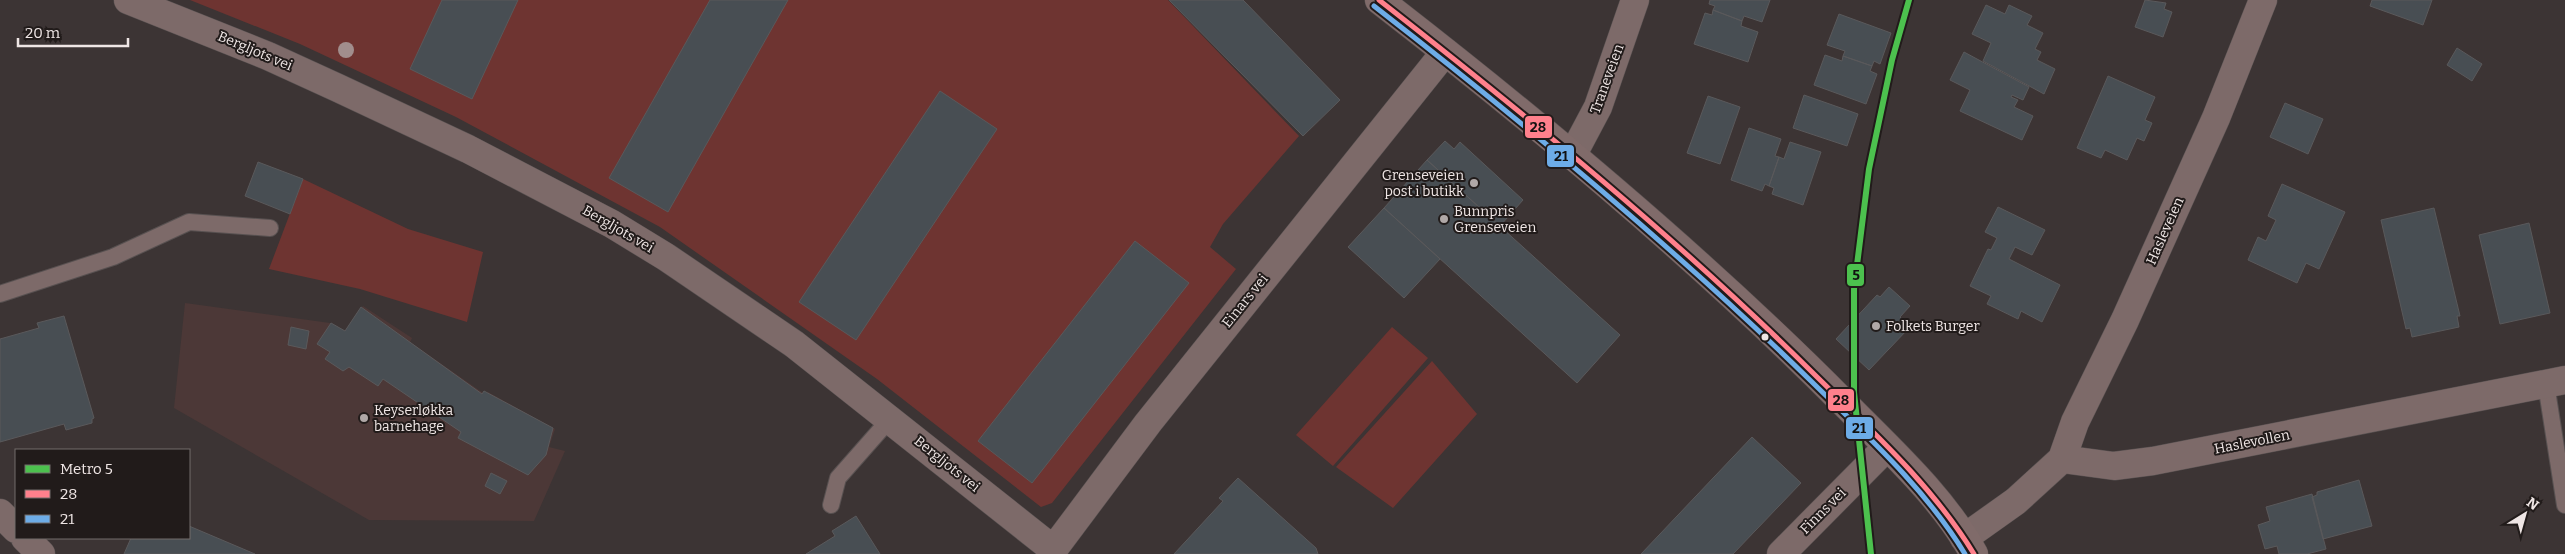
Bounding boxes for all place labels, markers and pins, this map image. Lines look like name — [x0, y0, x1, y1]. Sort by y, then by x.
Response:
place label: Grenseveien post i butikk — [1382, 167, 1464, 200]
marker: Grenseveien post i butikk — [1468, 177, 1480, 189]
place label: Bunnpris Grenseveien — [1454, 203, 1536, 236]
marker: Bunnpris Grenseveien — [1438, 213, 1450, 225]
place label: Folkets Burger — [1886, 318, 1980, 335]
marker: Folkets Burger — [1870, 320, 1882, 332]
unlabelled marker — [1760, 332, 1770, 342]
place label: Keyserløkka barnehage — [374, 402, 453, 435]
marker: Keyserløkka barnehage — [358, 412, 370, 424]

